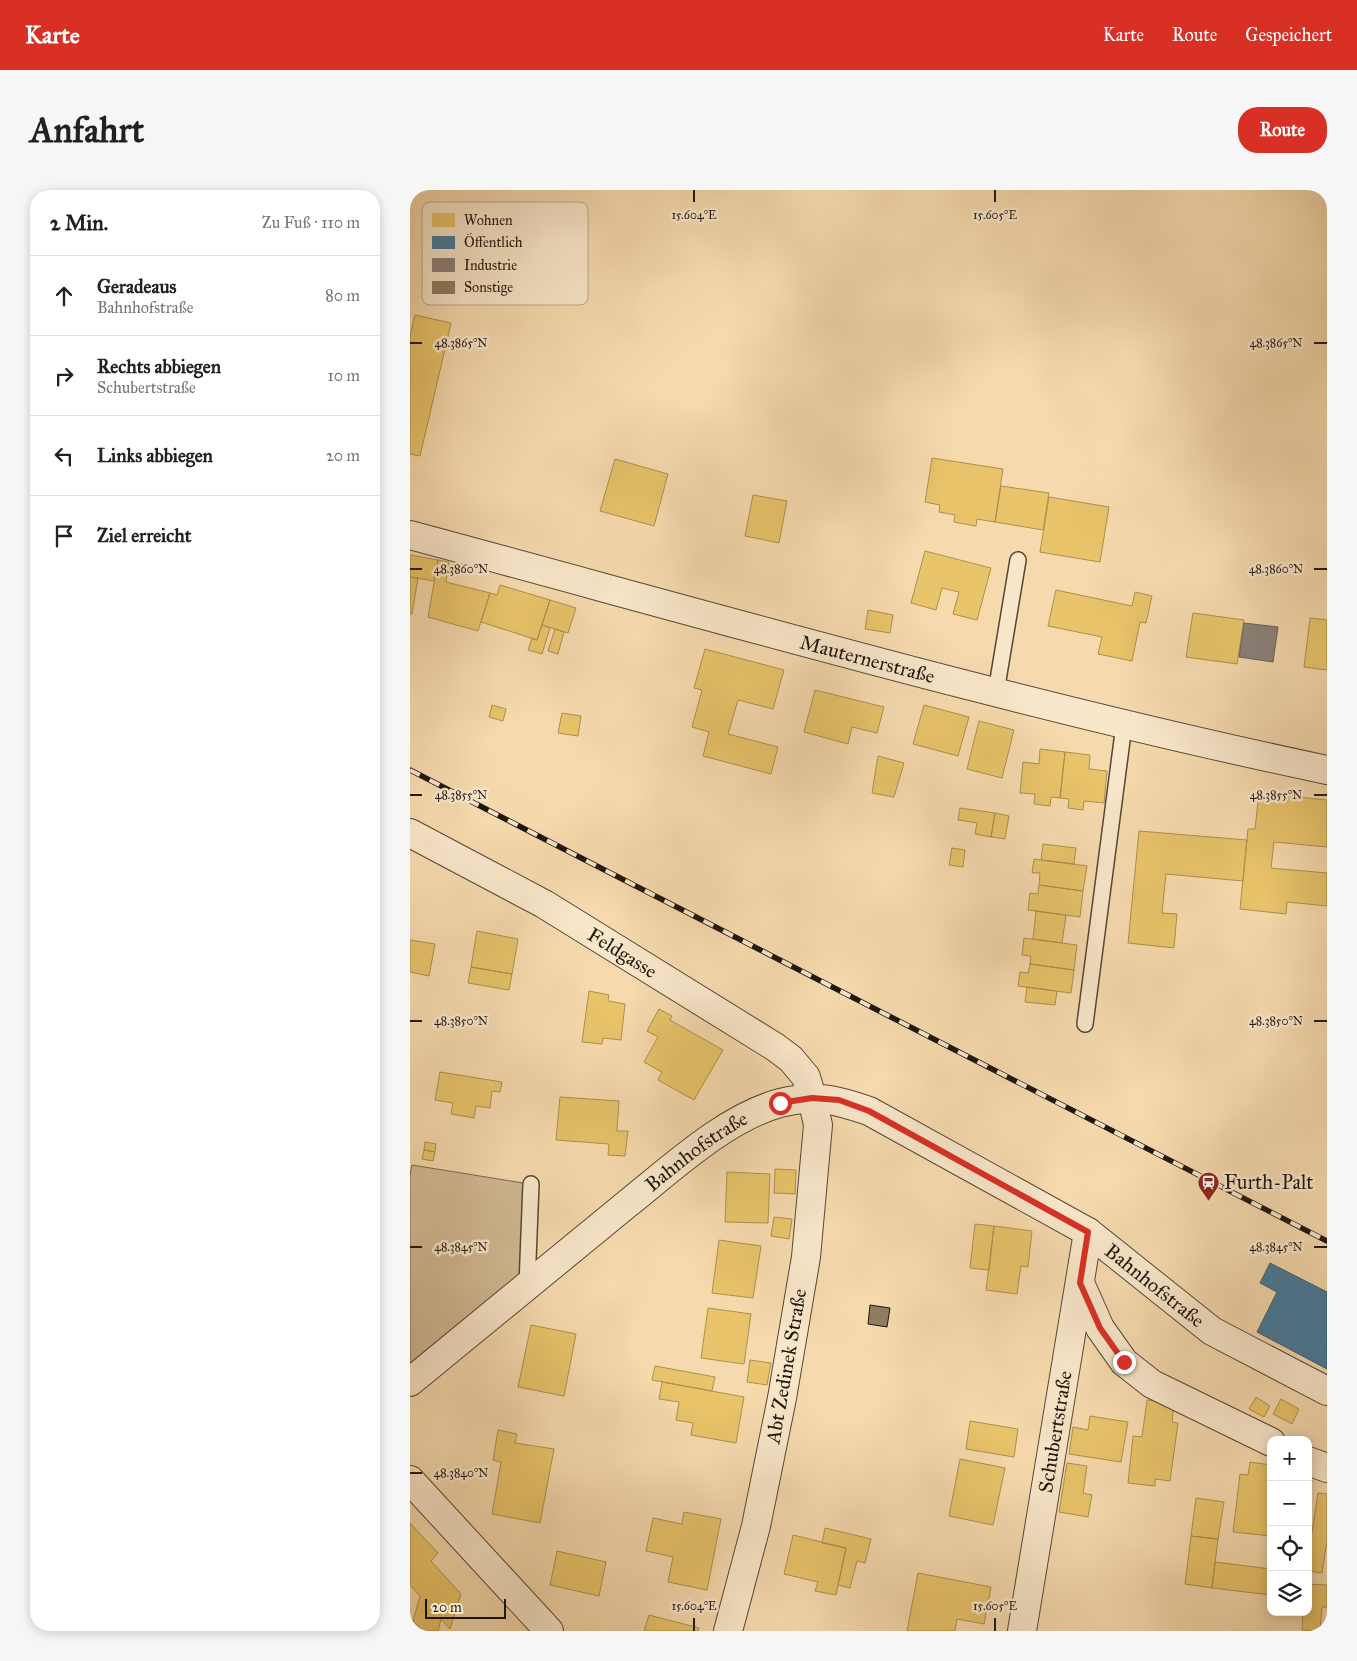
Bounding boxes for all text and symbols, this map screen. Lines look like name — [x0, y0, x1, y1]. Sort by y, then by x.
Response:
text: Karte — [25, 20, 80, 50]
text: Karte — [1103, 24, 1144, 46]
text: Route — [1172, 24, 1217, 46]
text: Gespeichert — [1245, 24, 1332, 46]
button: Route — [1238, 107, 1327, 153]
text: Anfahrt — [30, 109, 144, 152]
legend — [422, 202, 588, 305]
text: 15.604°E — [671, 208, 717, 222]
text: 15.605°E — [973, 208, 1017, 222]
text: 2 Min. — [50, 210, 108, 236]
text: Wohnen — [464, 212, 513, 229]
text: Zu Fuß · 110 m — [262, 213, 360, 232]
text: Öffentlich — [464, 232, 523, 251]
text: Industrie — [464, 257, 517, 274]
text: Geradeaus — [97, 275, 176, 298]
text: Sonstige — [464, 279, 513, 296]
icon: ahead — [50, 282, 78, 310]
text: 80 m — [325, 286, 360, 305]
text: Bahnhofstraße — [97, 298, 193, 317]
text: 48.3865°N — [435, 336, 488, 350]
text: 48.3865°N — [1250, 336, 1303, 350]
text: Rechts abbiegen — [97, 355, 221, 378]
icon: right — [50, 362, 78, 390]
text: 10 m — [328, 366, 360, 385]
text: Schubertstraße — [97, 378, 196, 397]
icon: left — [50, 442, 78, 470]
text: Links abbiegen — [97, 444, 213, 467]
text: 20 m — [326, 446, 360, 465]
icon: arrive — [50, 522, 78, 550]
text: Ziel erreicht — [97, 524, 191, 547]
text: 48.3860°N — [434, 562, 488, 576]
text: 48.3860°N — [1249, 562, 1303, 576]
street label: Mauternerstraße — [798, 630, 937, 688]
text: 48.3855°N — [435, 788, 487, 802]
text: 48.3855°N — [1250, 788, 1302, 802]
street label: Feldgasse — [583, 922, 662, 983]
text: 48.3850°N — [434, 1014, 488, 1028]
text: 48.3850°N — [1249, 1014, 1303, 1028]
route start — [769, 1092, 792, 1115]
street label: Bahnhofstraße — [640, 1106, 751, 1196]
station icon: Furth-Palt — [1196, 1170, 1220, 1201]
place label: Furth-Palt — [1224, 1170, 1313, 1194]
street label: Bahnhofstraße — [1100, 1238, 1209, 1332]
text: 48.3845°N — [434, 1240, 488, 1254]
text: 48.3845°N — [1249, 1240, 1303, 1254]
street label: Abt Zedinek Straße — [760, 1287, 811, 1446]
route end — [1113, 1351, 1136, 1374]
street label: Schubertstraße — [1033, 1369, 1077, 1495]
map controls — [1267, 1436, 1312, 1616]
button: + — [1267, 1436, 1312, 1481]
text: 48.3840°N — [434, 1466, 488, 1480]
button: − — [1267, 1481, 1312, 1526]
button: locate — [1267, 1526, 1312, 1571]
button: layers — [1267, 1571, 1312, 1616]
scale bar — [425, 1596, 506, 1619]
text: 20 m — [432, 1599, 462, 1616]
text: 15.604°E — [671, 1599, 717, 1613]
text: 15.605°E — [973, 1599, 1017, 1613]

